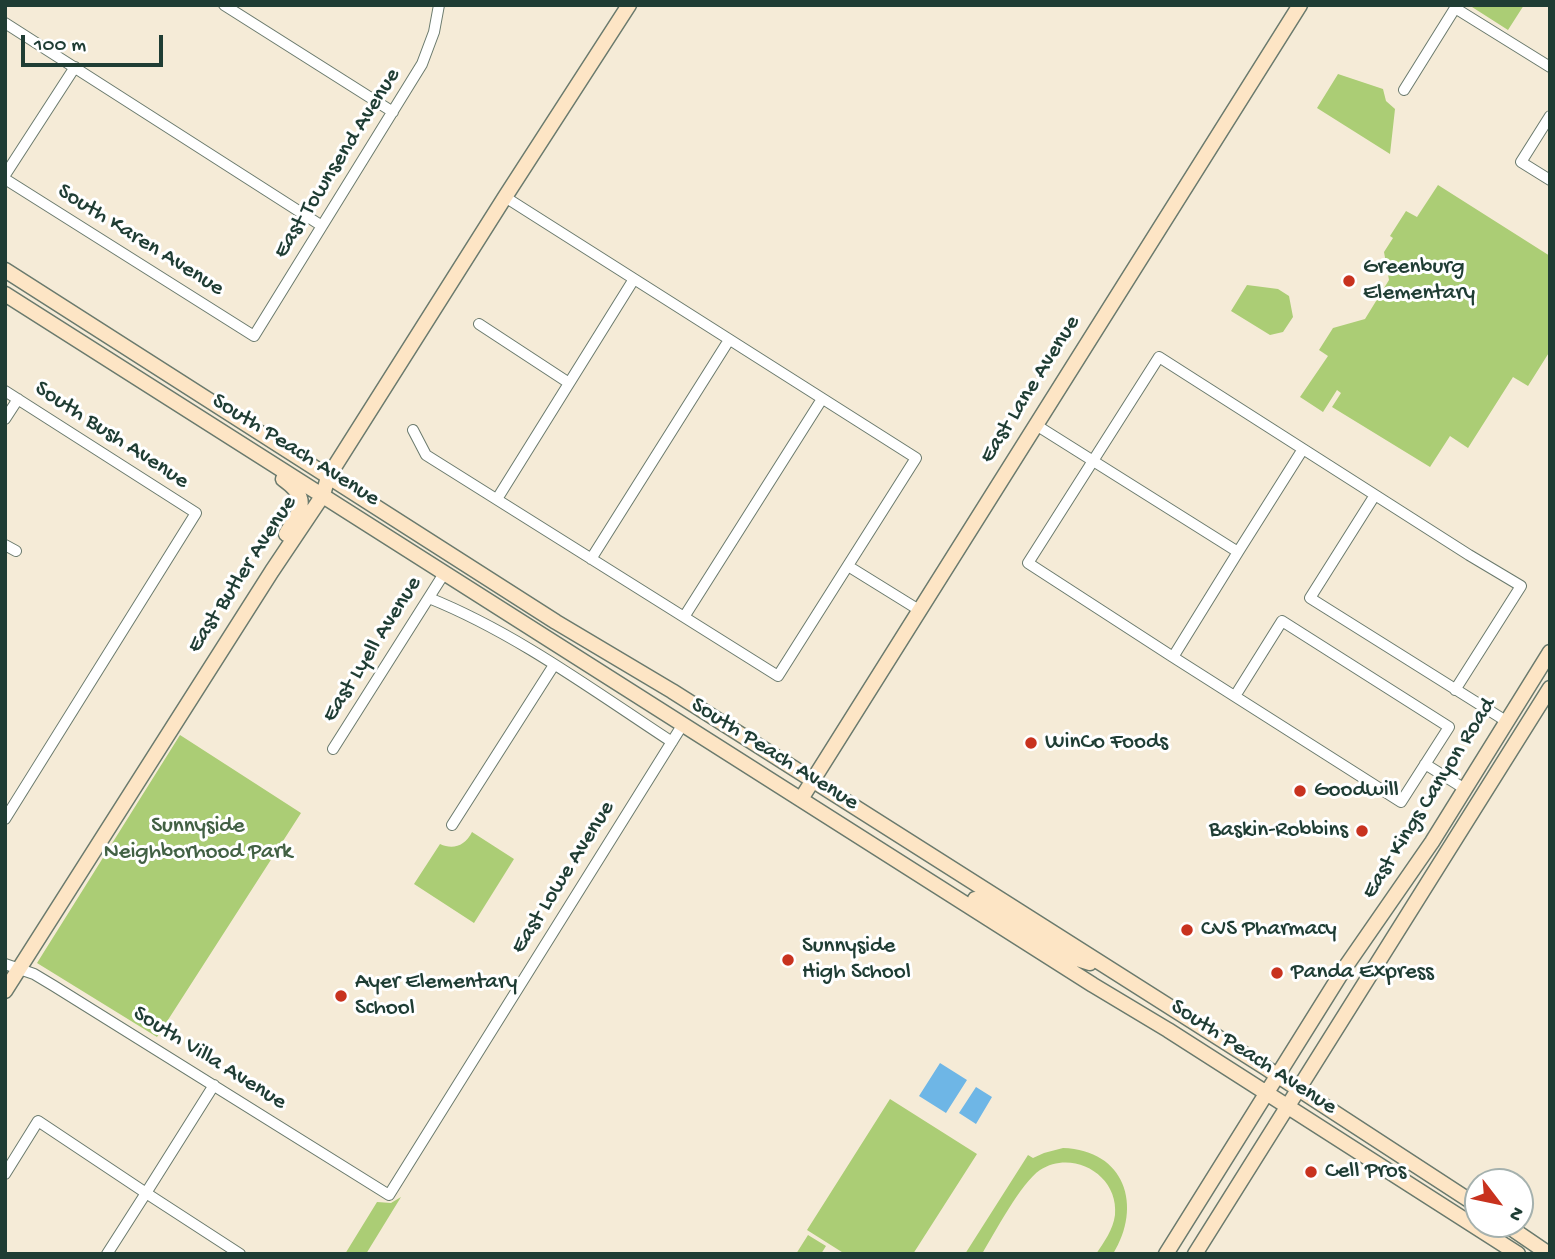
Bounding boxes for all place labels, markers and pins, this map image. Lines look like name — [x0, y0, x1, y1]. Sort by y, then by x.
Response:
place label: Greenburg Elementary — [1363, 254, 1475, 308]
marker: Greenburg Elementary — [1341, 273, 1357, 289]
place label: WinCo Foods — [1045, 729, 1168, 757]
marker: WinCo Foods — [1023, 735, 1039, 751]
place label: Goodwill — [1314, 777, 1399, 805]
marker: Goodwill — [1292, 783, 1308, 799]
place label: Baskin-Robbins — [1209, 817, 1348, 845]
marker: Baskin-Robbins — [1354, 823, 1370, 839]
place label: CVS Pharmacy — [1201, 916, 1337, 944]
marker: CVS Pharmacy — [1179, 922, 1195, 938]
place label: Sunnyside High School — [802, 933, 911, 987]
marker: Sunnyside High School — [780, 952, 796, 968]
place label: Panda Express — [1291, 959, 1434, 987]
marker: Panda Express — [1269, 965, 1285, 981]
place label: Ayer Elementary School — [355, 969, 517, 1023]
marker: Ayer Elementary School — [333, 988, 349, 1004]
place label: Cell Pros — [1325, 1158, 1406, 1186]
marker: Cell Pros — [1303, 1164, 1319, 1180]

